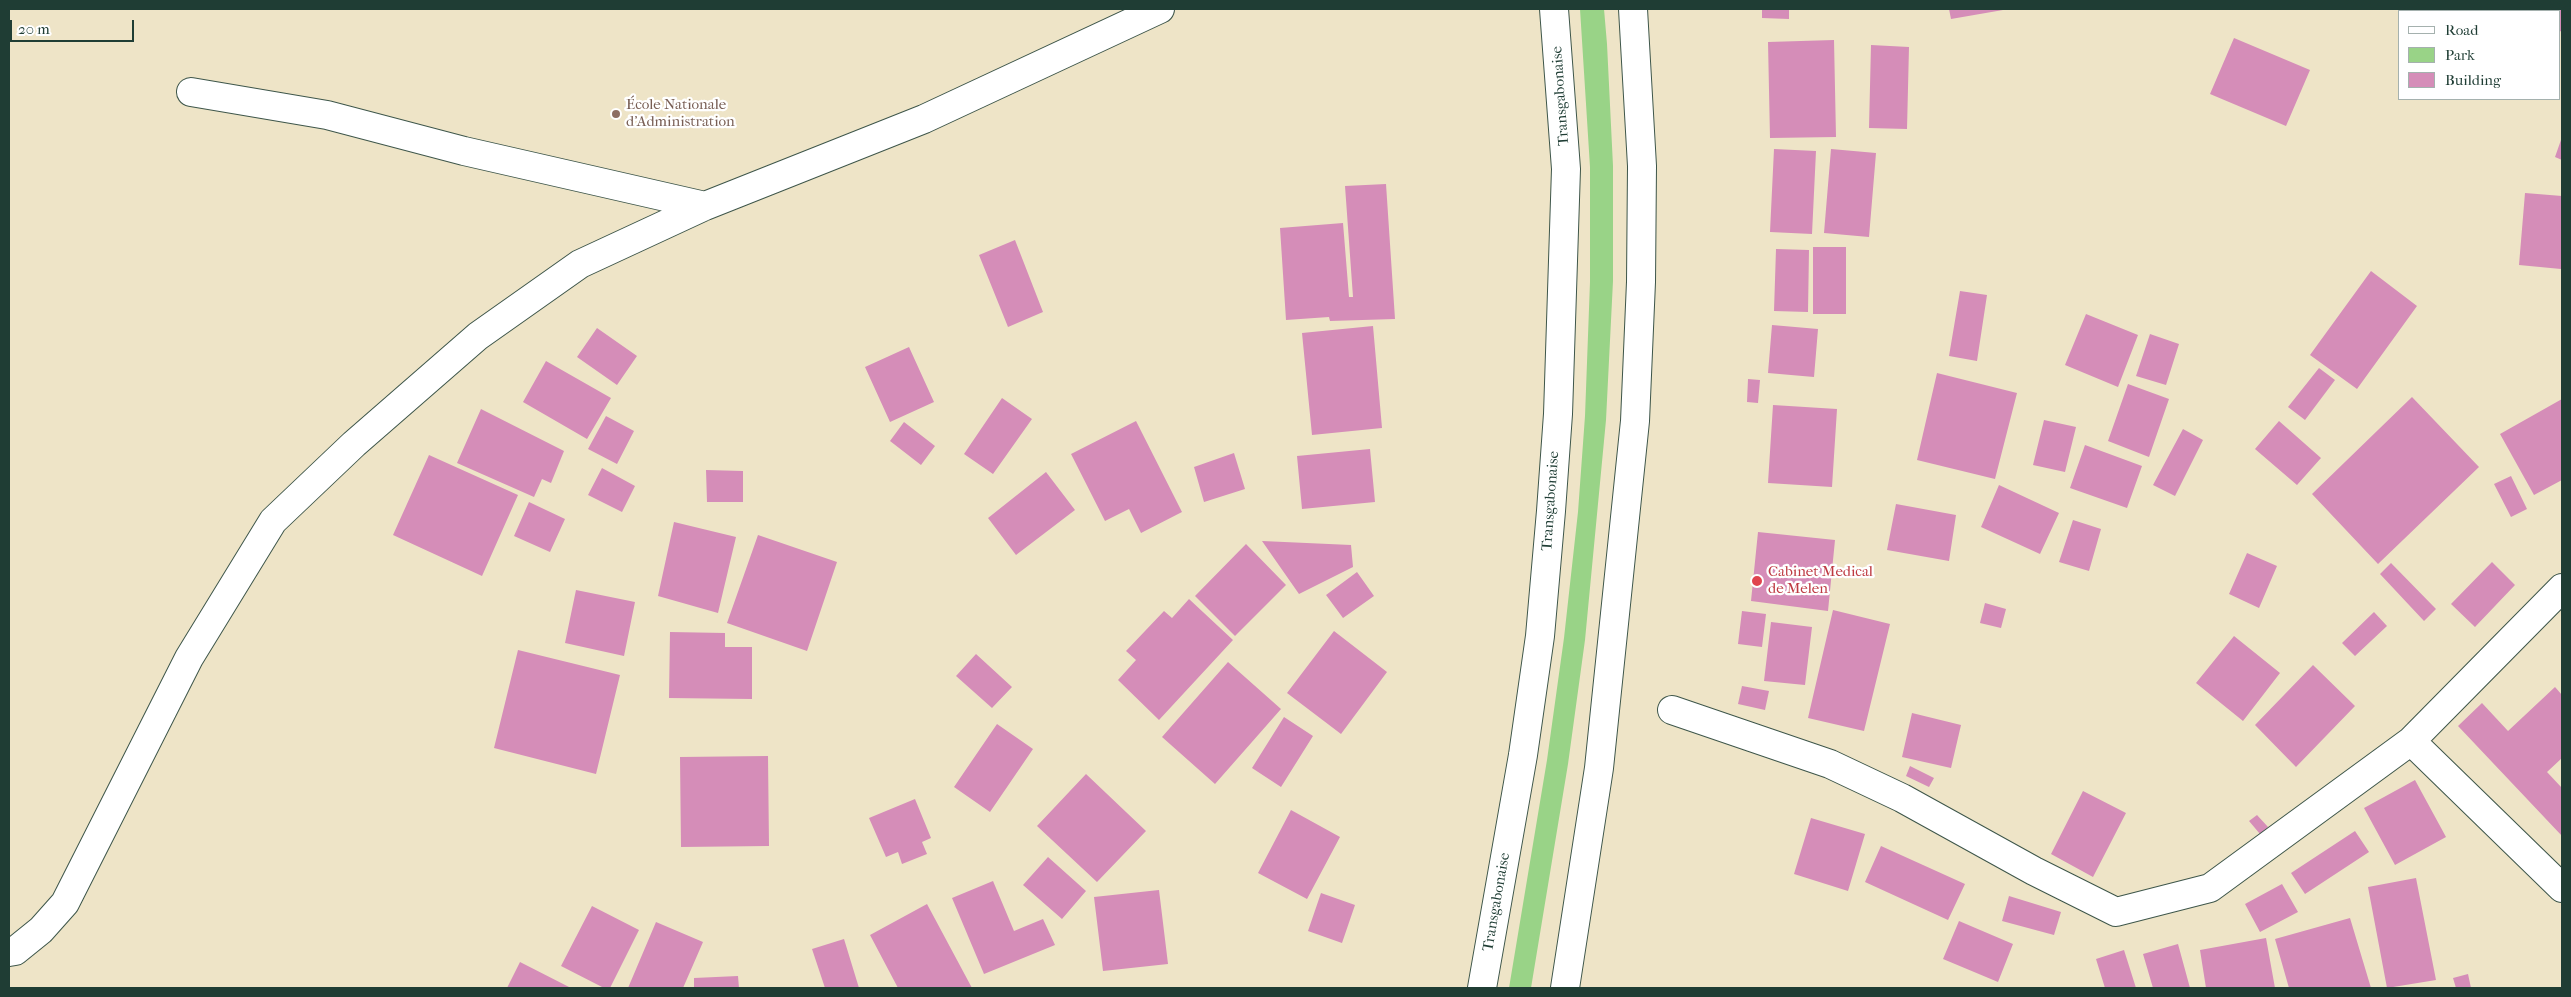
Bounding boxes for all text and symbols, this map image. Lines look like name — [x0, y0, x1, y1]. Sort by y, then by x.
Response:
scale bar — [12, 10, 136, 42]
legend — [2398, 10, 2561, 100]
text: 20 m — [18, 20, 50, 38]
text: Road — [2445, 21, 2478, 39]
street label: Transgabonaise — [1549, 46, 1573, 146]
text: Park — [2445, 46, 2475, 64]
text: Building — [2445, 71, 2501, 89]
place label: École Nationale d'Administration — [626, 96, 735, 131]
marker: École Nationale d'Administration — [610, 108, 622, 120]
street label: Transgabonaise — [1539, 451, 1563, 551]
place label: Cabinet Medical de Melen — [1768, 563, 1873, 598]
marker: Cabinet Medical de Melen — [1750, 574, 1764, 588]
street label: Transgabonaise — [1479, 851, 1515, 953]

